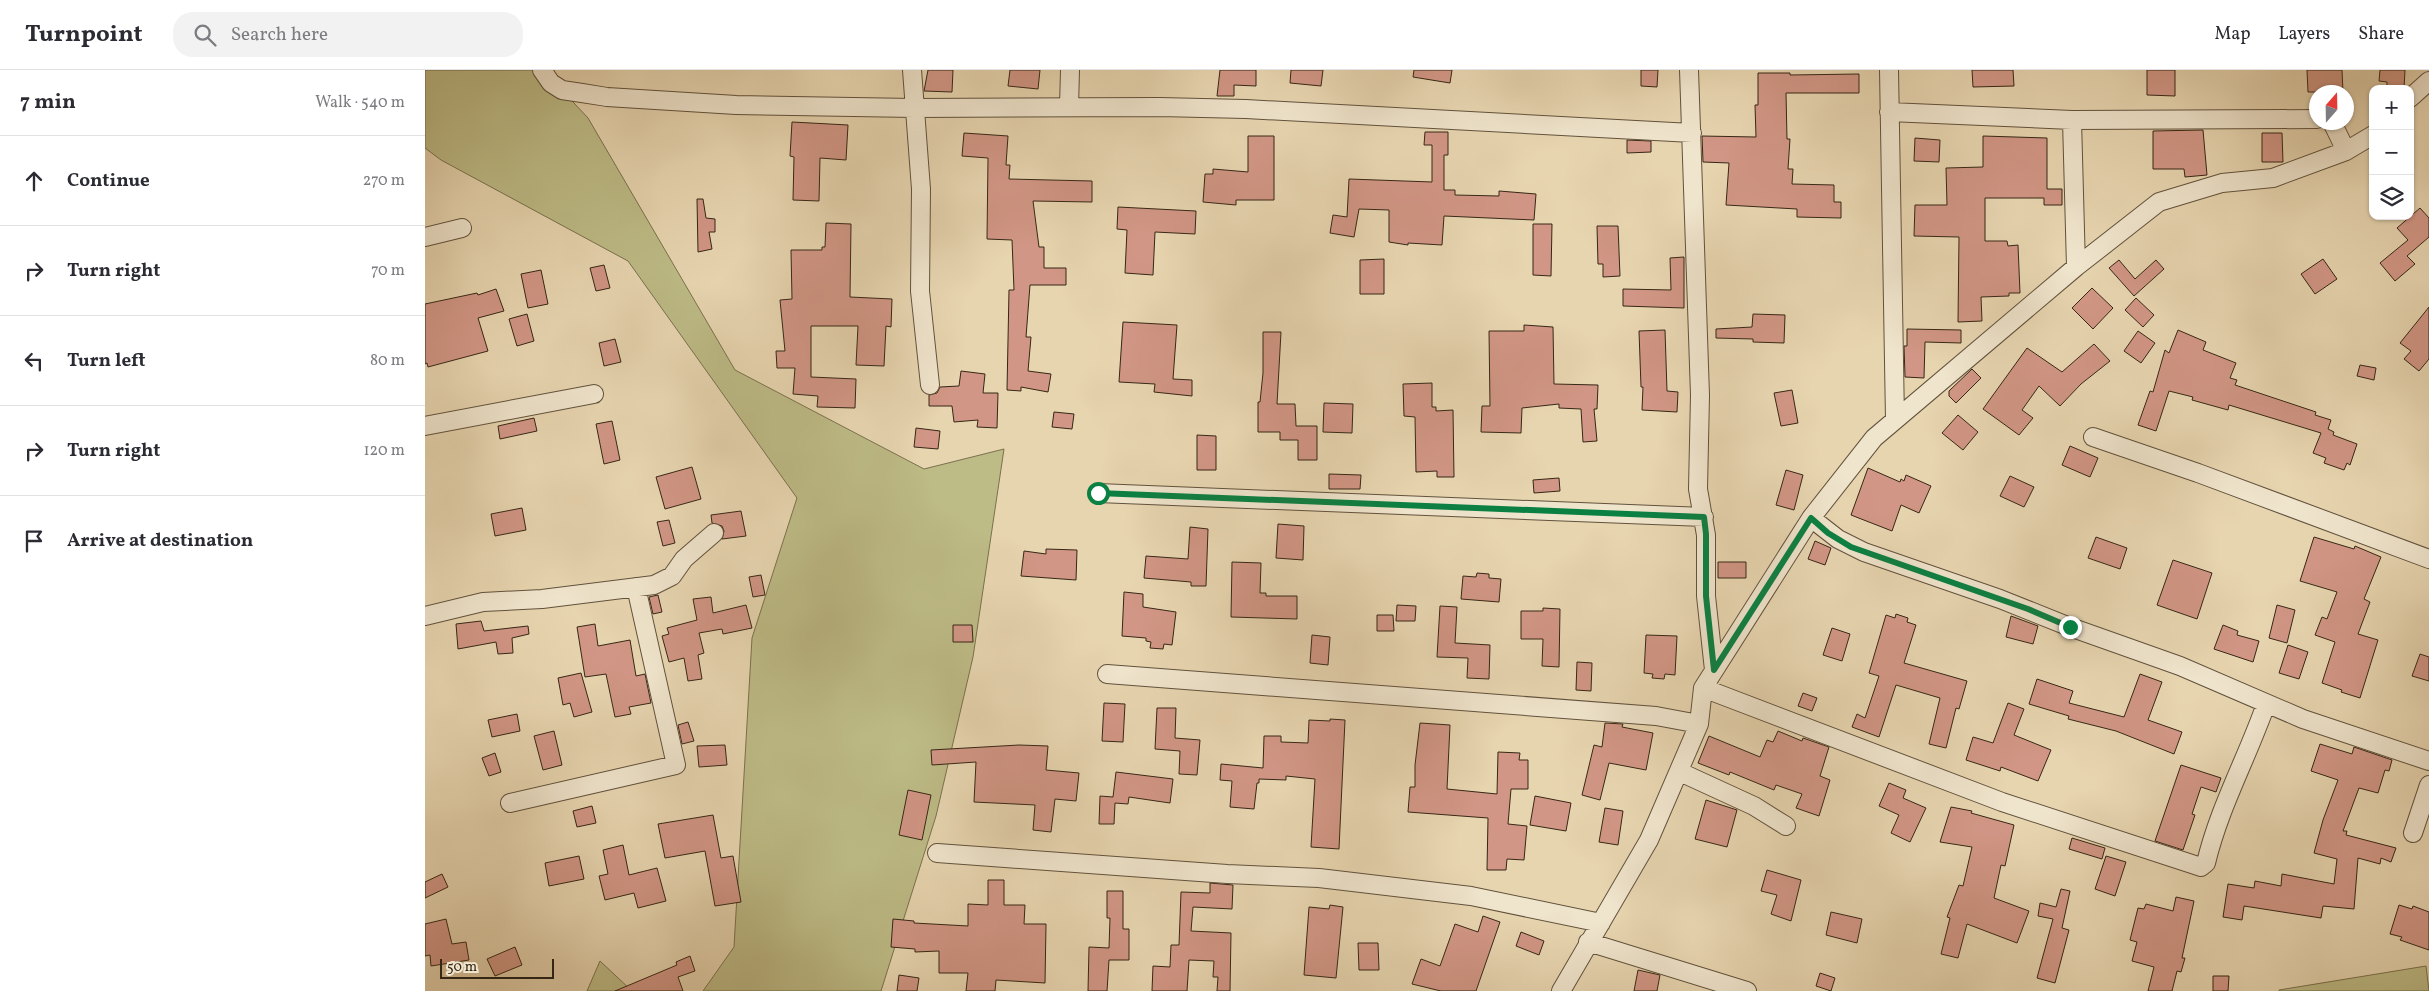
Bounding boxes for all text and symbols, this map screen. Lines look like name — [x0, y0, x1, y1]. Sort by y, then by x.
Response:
search box — [173, 12, 523, 57]
text: Turnpoint — [25, 18, 143, 52]
icon: search — [191, 21, 219, 49]
text: Search here — [231, 22, 328, 48]
text: Map — [2214, 22, 2250, 47]
text: Layers — [2278, 22, 2330, 47]
text: Share — [2358, 22, 2404, 47]
north arrow — [2309, 85, 2354, 130]
map controls — [2369, 85, 2414, 220]
button: + — [2369, 85, 2414, 130]
text: 7 min — [20, 88, 76, 117]
text: Walk · 540 m — [315, 92, 405, 114]
button: − — [2369, 130, 2414, 175]
icon: ahead — [20, 167, 48, 195]
text: Continue — [67, 168, 150, 194]
text: 270 m — [363, 170, 405, 192]
button: layers — [2369, 175, 2414, 220]
icon: right — [20, 257, 48, 285]
text: Turn right — [67, 258, 160, 284]
text: 70 m — [371, 260, 405, 282]
icon: left — [20, 347, 48, 375]
text: Turn left — [67, 348, 146, 374]
text: 80 m — [370, 350, 405, 372]
icon: right — [20, 437, 48, 465]
text: Turn right — [67, 438, 160, 464]
text: 120 m — [363, 440, 405, 462]
route start — [1087, 482, 1110, 505]
icon: arrive — [20, 527, 48, 555]
text: Arrive at destination — [67, 528, 253, 554]
route end — [2059, 616, 2082, 639]
scale bar — [440, 956, 554, 979]
text: 50 m — [447, 958, 477, 977]

